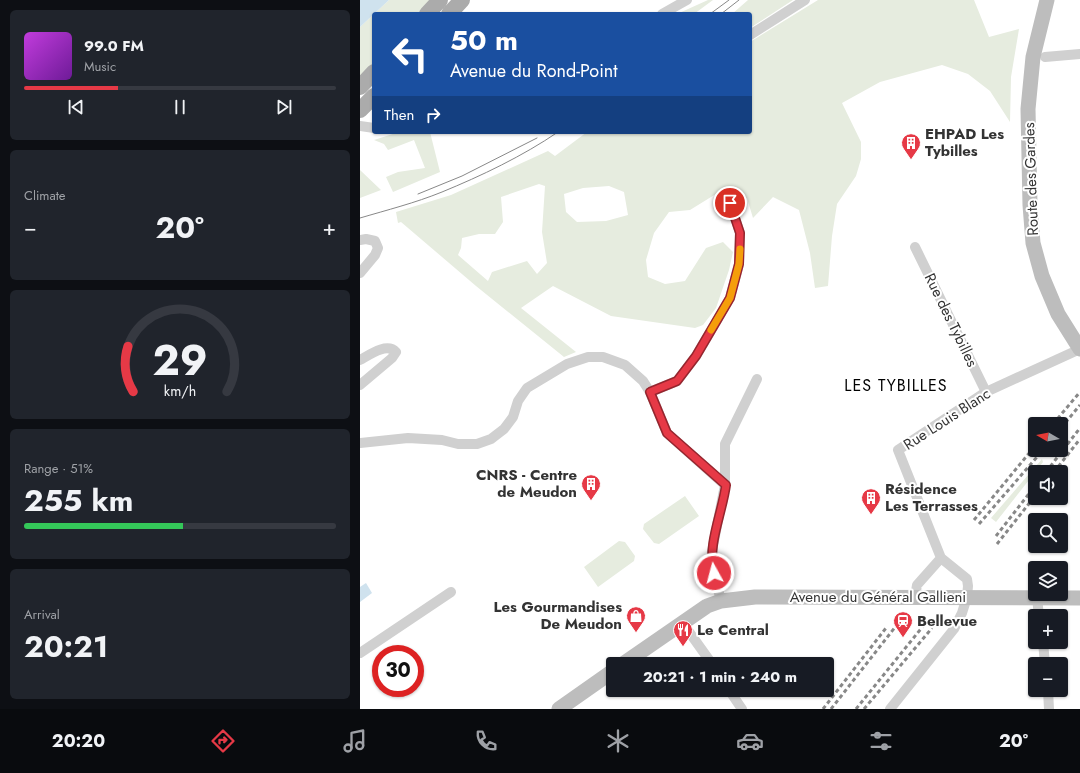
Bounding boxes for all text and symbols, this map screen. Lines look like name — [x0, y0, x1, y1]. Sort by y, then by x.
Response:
text: 50 m — [450, 20, 518, 61]
icon: left — [384, 28, 436, 80]
text: 99.0 FM — [84, 35, 144, 57]
text: Music — [84, 57, 116, 76]
text: Avenue du Rond-Point — [450, 58, 618, 84]
icon: previous — [65, 96, 87, 118]
icon: pause — [169, 96, 191, 118]
icon: next — [273, 96, 295, 118]
text: Then — [384, 104, 414, 126]
icon: right — [422, 104, 444, 126]
street label: Route des Gardes — [1018, 122, 1044, 236]
place label: EHPAD Les Tybilles — [925, 123, 1004, 162]
building icon: EHPAD Les Tybilles — [900, 132, 922, 160]
text: Climate — [24, 186, 65, 205]
pin — [713, 186, 747, 220]
icon: arrive — [719, 192, 741, 214]
text: 20° — [156, 206, 204, 249]
text: − — [24, 211, 37, 243]
text: + — [322, 211, 336, 243]
street label: Rue des Tybilles — [919, 270, 983, 370]
text: 29 — [152, 330, 208, 391]
district label: LES TYBILLES — [844, 374, 948, 397]
text: km/h — [164, 381, 196, 401]
street label: Rue Louis Blanc — [899, 383, 995, 455]
north arrow — [1028, 417, 1068, 457]
map controls — [1028, 417, 1068, 697]
text: Range · 51% — [24, 459, 93, 478]
place label: CNRS - Centre de Meudon — [476, 464, 577, 503]
button: sound — [1028, 465, 1068, 505]
building icon: CNRS - Centre de Meudon — [580, 473, 602, 501]
place label: Résidence Les Terrasses — [885, 478, 978, 517]
text: 255 km — [24, 479, 133, 522]
building icon: Résidence Les Terrasses — [860, 487, 882, 515]
button: search — [1028, 513, 1068, 553]
position arrow — [693, 552, 735, 594]
button: layers — [1028, 561, 1068, 601]
street label: Avenue du Général Gallieni — [790, 586, 966, 608]
place label: Les Gourmandises De Meudon — [494, 596, 622, 635]
text: Arrival — [24, 605, 60, 624]
shop icon: Les Gourmandises De Meudon — [625, 605, 647, 633]
button: + — [1028, 609, 1068, 649]
station icon: Bellevue — [892, 610, 914, 638]
place label: Bellevue — [917, 610, 978, 632]
restaurant icon: Le Central — [672, 619, 694, 647]
place label: Le Central — [697, 619, 769, 641]
text: 20:21 — [24, 625, 108, 668]
speed limit sign: 30 — [372, 645, 424, 697]
button: − — [1028, 657, 1068, 697]
text: 20:21 · 1 min · 240 m — [643, 666, 797, 688]
icon: directions — [209, 727, 237, 755]
icon: music — [341, 727, 369, 755]
icon: phone — [472, 727, 500, 755]
icon: climate — [604, 727, 632, 755]
icon: car — [736, 727, 764, 755]
icon: filters — [867, 727, 895, 755]
text: 20:20 — [52, 728, 105, 754]
text: 20° — [999, 728, 1028, 754]

